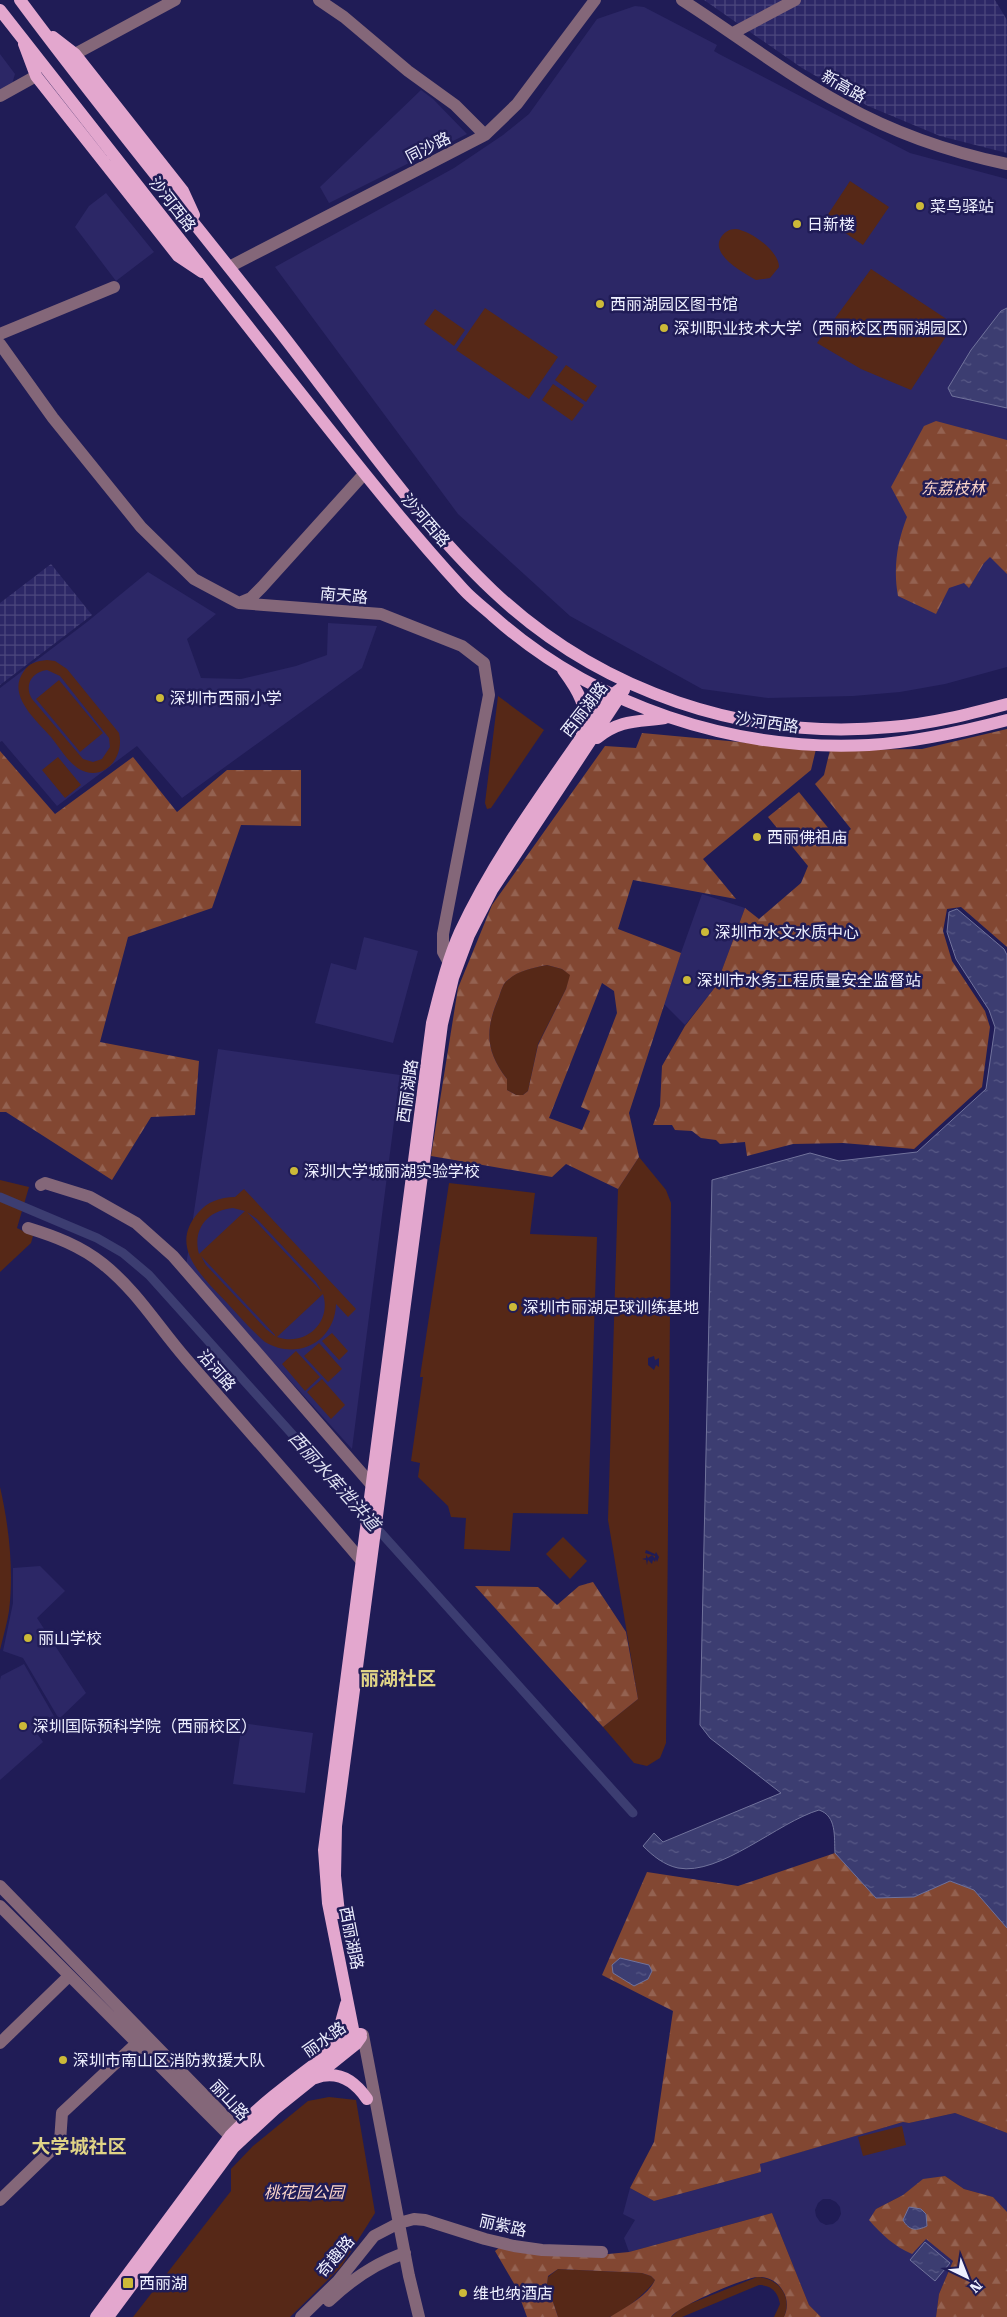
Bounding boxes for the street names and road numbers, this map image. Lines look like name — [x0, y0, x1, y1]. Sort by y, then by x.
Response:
street label: 新高路 — [818, 66, 869, 107]
street label: 同沙路 — [403, 128, 454, 167]
street label: 沙河西路 — [145, 173, 200, 235]
street label: 沙河西路 — [397, 490, 454, 551]
street label: 南天路 — [319, 584, 369, 607]
street label: 西丽湖路 — [557, 678, 612, 740]
street label: 沙河西路 — [734, 709, 800, 736]
street label: 西丽湖路 — [394, 1058, 421, 1124]
street label: 沿河路 — [194, 1346, 240, 1395]
street label: 西丽湖路 — [336, 1905, 367, 1971]
street label: 丽水路 — [299, 2018, 349, 2061]
street label: 丽山路 — [206, 2076, 253, 2124]
street label: 丽紫路 — [477, 2211, 528, 2240]
street label: 奇趣路 — [313, 2232, 358, 2281]

